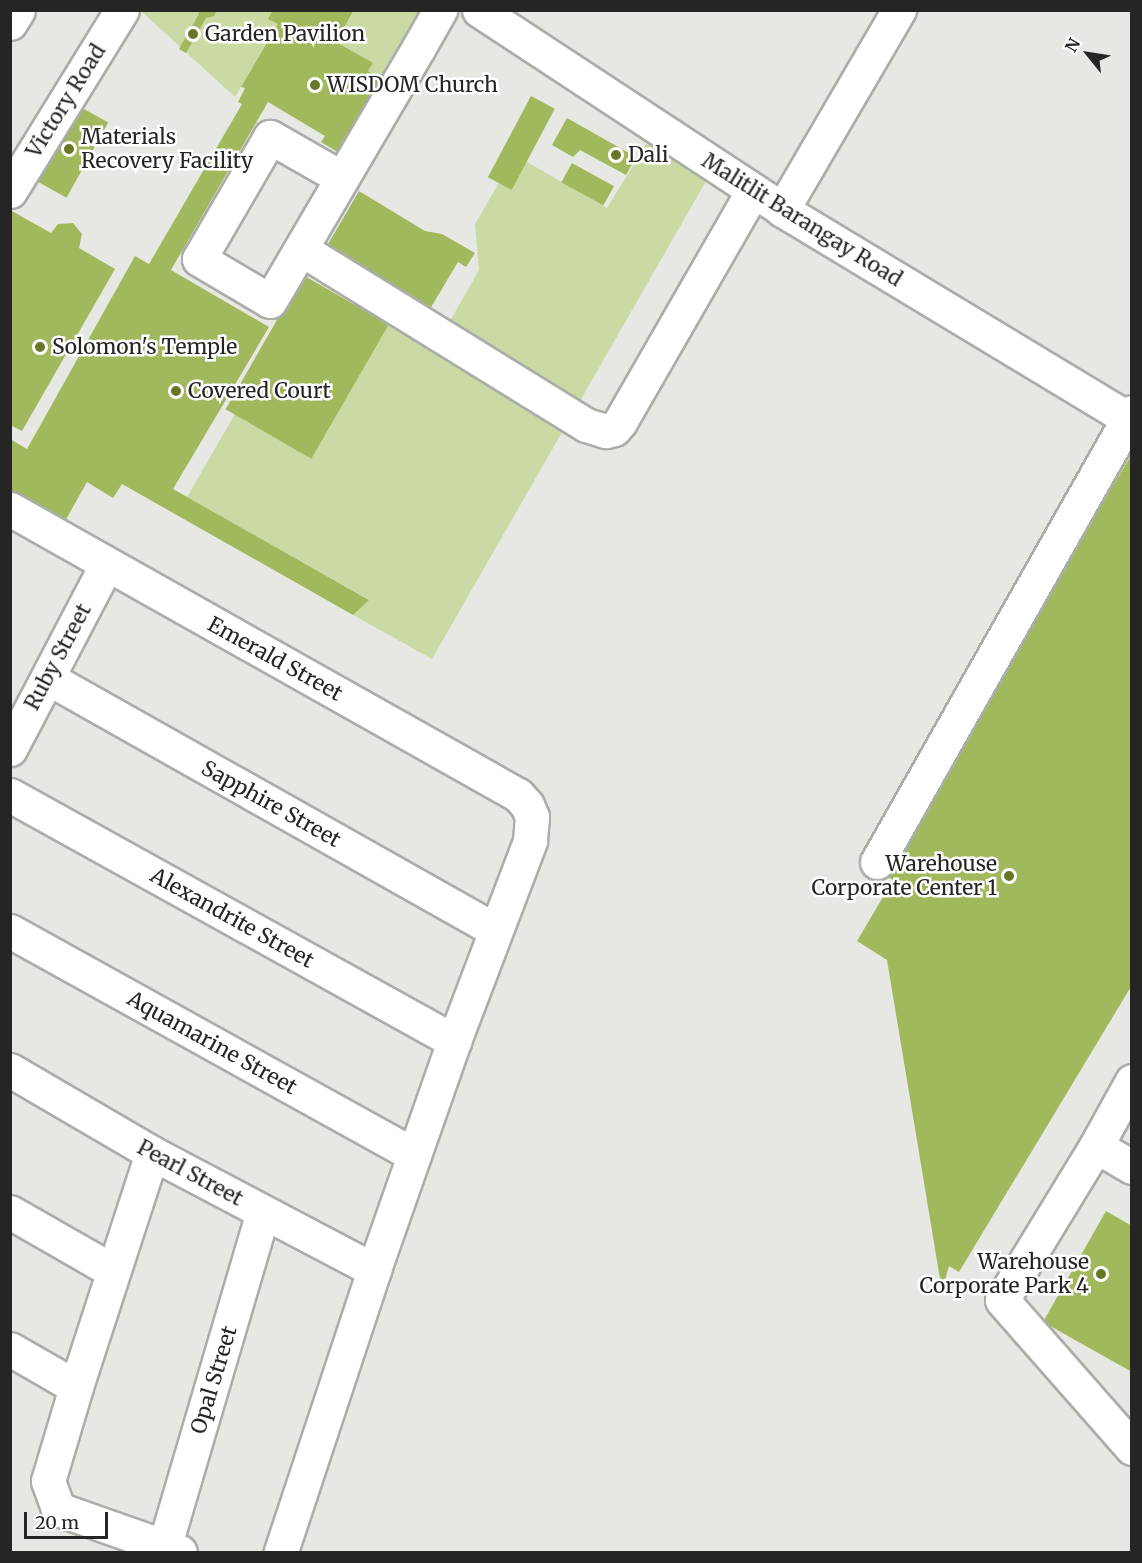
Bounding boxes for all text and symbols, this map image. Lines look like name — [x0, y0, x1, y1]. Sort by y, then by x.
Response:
place label: Garden Pavilion — [205, 21, 365, 47]
north arrow — [1058, 24, 1118, 84]
marker: Garden Pavilion — [186, 27, 200, 41]
text: N — [1061, 35, 1084, 55]
street label: Victory Road — [21, 40, 111, 162]
place label: WISDOM Church — [327, 72, 498, 98]
marker: WISDOM Church — [308, 78, 322, 92]
place label: Materials Recovery Facility — [81, 124, 253, 174]
marker: Materials Recovery Facility — [62, 142, 76, 156]
place label: Dali — [628, 142, 669, 168]
marker: Dali — [609, 148, 623, 162]
street label: Malitlit Barangay Road — [697, 148, 907, 292]
place label: Solomon's Temple — [52, 334, 237, 360]
marker: Solomon's Temple — [33, 340, 47, 354]
place label: Covered Court — [188, 378, 331, 404]
marker: Covered Court — [169, 384, 183, 398]
street label: Ruby Street — [19, 599, 97, 715]
street label: Emerald Street — [203, 612, 347, 706]
street label: Sapphire Street — [197, 755, 345, 853]
place label: Warehouse Corporate Center 1 — [812, 851, 997, 901]
street label: Alexandrite Street — [146, 863, 318, 973]
marker: Warehouse Corporate Center 1 — [1002, 869, 1016, 883]
street label: Aquamarine Street — [123, 986, 301, 1100]
street label: Pearl Street — [133, 1135, 247, 1211]
place label: Warehouse Corporate Park 4 — [920, 1249, 1089, 1299]
marker: Warehouse Corporate Park 4 — [1094, 1267, 1108, 1281]
street label: Opal Street — [186, 1323, 242, 1437]
scale bar — [27, 1500, 111, 1538]
text: 20 m — [35, 1511, 79, 1534]

